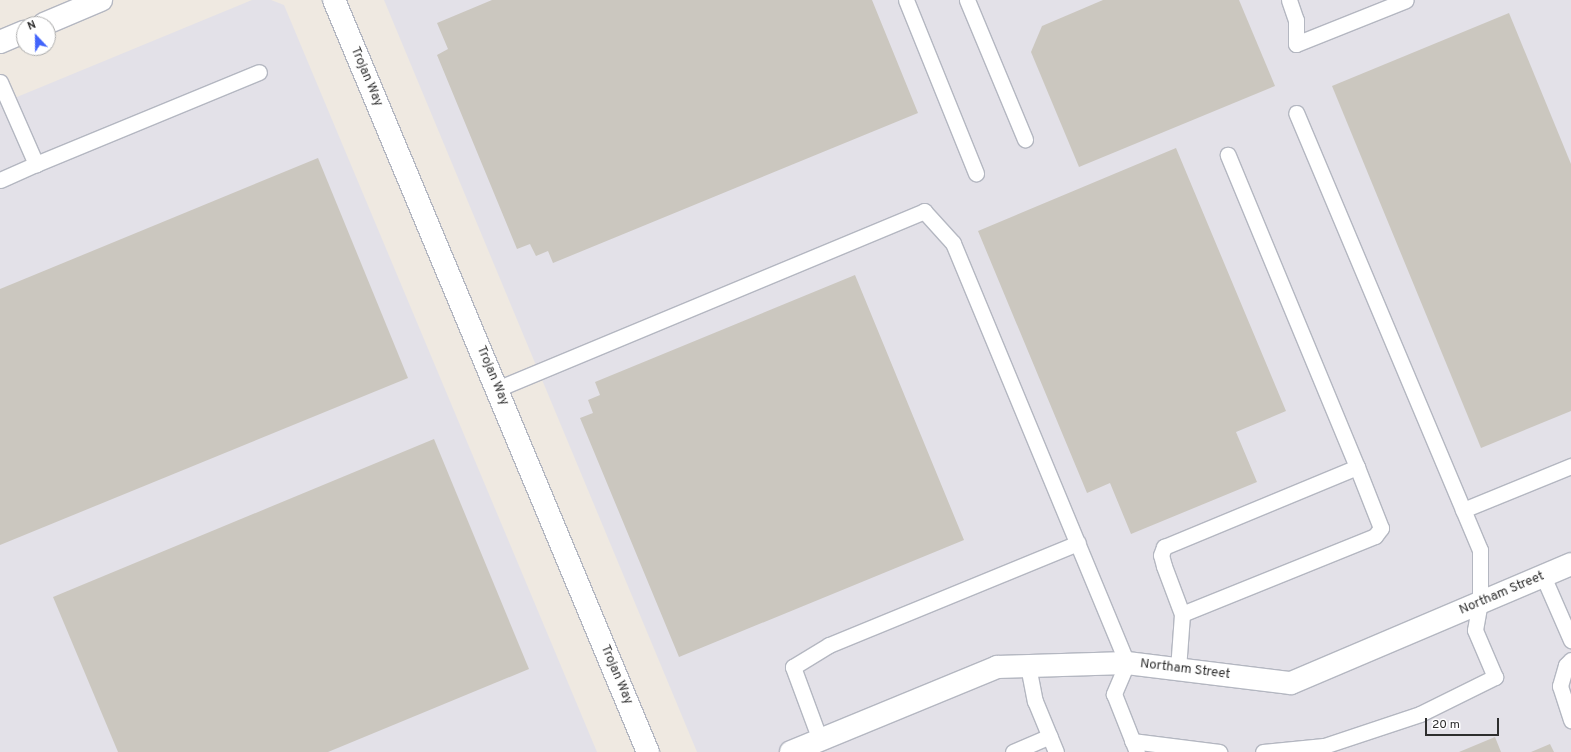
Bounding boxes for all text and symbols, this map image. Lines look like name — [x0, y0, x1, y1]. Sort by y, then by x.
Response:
north arrow — [16, 16, 56, 56]
text: N — [26, 18, 38, 34]
street label: Trojan Way — [346, 45, 386, 109]
street label: Trojan Way — [472, 344, 512, 408]
street label: Northam Street — [1457, 569, 1547, 619]
street label: Trojan Way — [596, 643, 636, 707]
street label: Northam Street — [1139, 657, 1231, 683]
scale bar — [1427, 710, 1501, 736]
text: 20 m — [1432, 717, 1460, 733]

